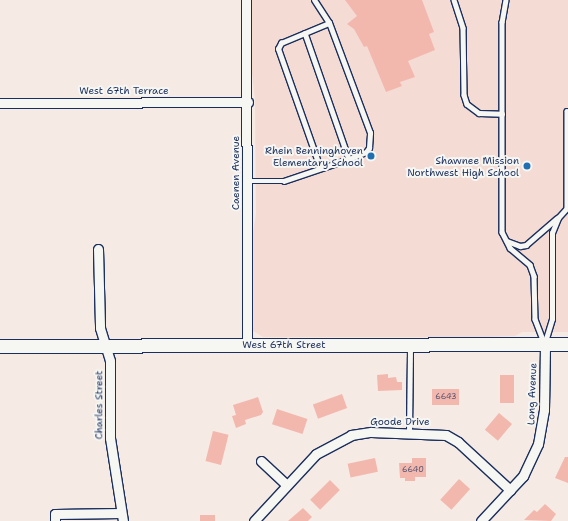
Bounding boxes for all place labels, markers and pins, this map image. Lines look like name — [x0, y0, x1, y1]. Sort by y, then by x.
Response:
place label: Rhein Benninghoven Elementary School — [265, 144, 363, 168]
marker: Rhein Benninghoven Elementary School — [366, 151, 376, 161]
place label: Shawnee Mission Northwest High School — [407, 154, 519, 178]
marker: Shawnee Mission Northwest High School — [522, 161, 532, 171]

